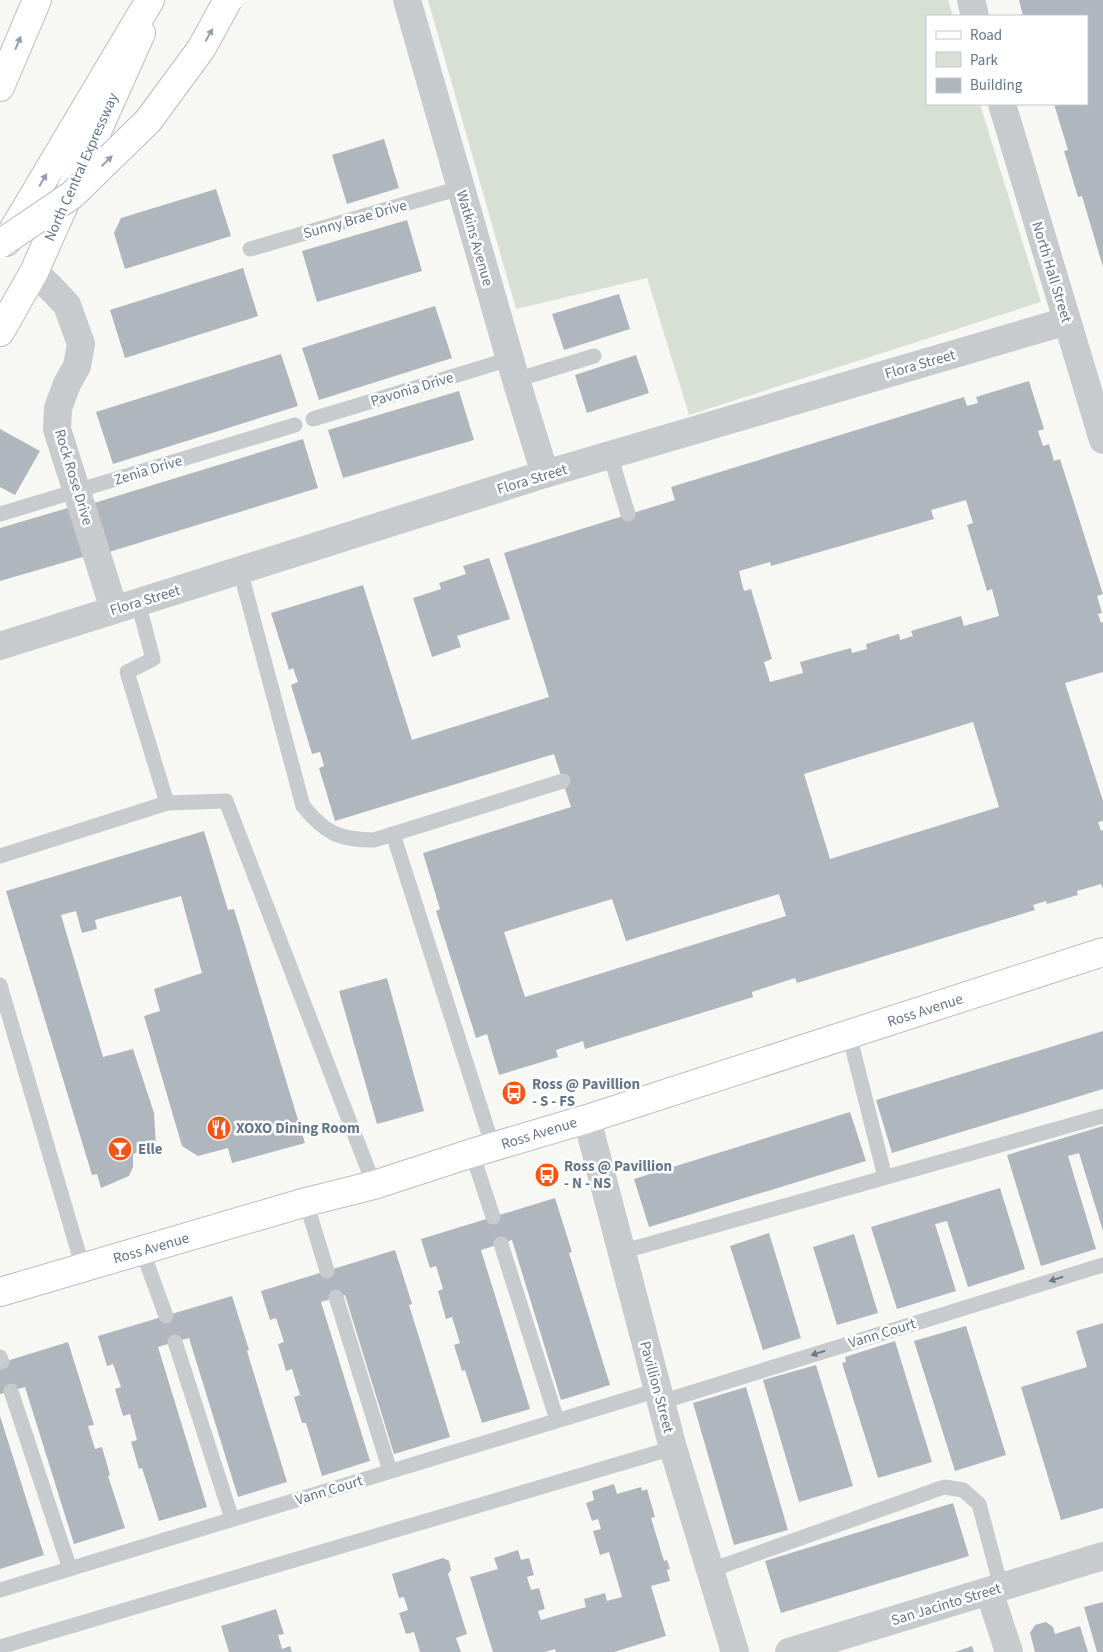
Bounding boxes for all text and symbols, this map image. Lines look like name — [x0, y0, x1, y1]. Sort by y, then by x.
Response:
legend — [926, 15, 1088, 105]
text: Road — [970, 25, 1002, 46]
one-way arrow — [205, 28, 213, 42]
one-way arrow — [15, 36, 23, 50]
text: Park — [970, 50, 999, 71]
text: Building — [970, 75, 1023, 96]
street label: North Central Expressway — [39, 90, 124, 245]
one-way arrow — [101, 155, 113, 167]
one-way arrow — [38, 174, 47, 187]
street label: Watkins Avenue — [451, 188, 498, 289]
street label: Sunny Brae Drive — [301, 195, 409, 244]
street label: North Hall Street — [1026, 219, 1077, 325]
street label: Flora Street — [882, 344, 958, 385]
street label: Pavonia Drive — [368, 367, 456, 412]
street label: Rock Rose Drive — [49, 427, 98, 528]
street label: Zenia Drive — [112, 450, 185, 491]
street label: Flora Street — [494, 459, 570, 500]
street label: Flora Street — [107, 580, 183, 621]
street label: Ross Avenue — [885, 988, 966, 1033]
place label: Ross @ Pavillion - S - FS — [532, 1074, 640, 1112]
bus stop icon: Ross @ Pavillion - S - FS — [501, 1080, 527, 1106]
street label: Ross Avenue — [499, 1112, 580, 1155]
restaurant icon: XOXO Dining Room — [206, 1115, 232, 1141]
place label: XOXO Dining Room — [236, 1118, 360, 1139]
bar icon: Elle — [107, 1136, 133, 1162]
place label: Elle — [138, 1139, 163, 1160]
place label: Ross @ Pavillion - N - NS — [564, 1156, 672, 1194]
bus stop icon: Ross @ Pavillion - N - NS — [534, 1162, 560, 1188]
street label: Ross Avenue — [111, 1228, 192, 1269]
one-way arrow — [1049, 1276, 1064, 1284]
street label: Vann Court — [846, 1313, 918, 1354]
street label: Pavillion Street — [634, 1339, 679, 1435]
one-way arrow — [810, 1350, 825, 1357]
street label: Vann Court — [293, 1470, 365, 1511]
street label: San Jacinto Street — [889, 1578, 1004, 1631]

